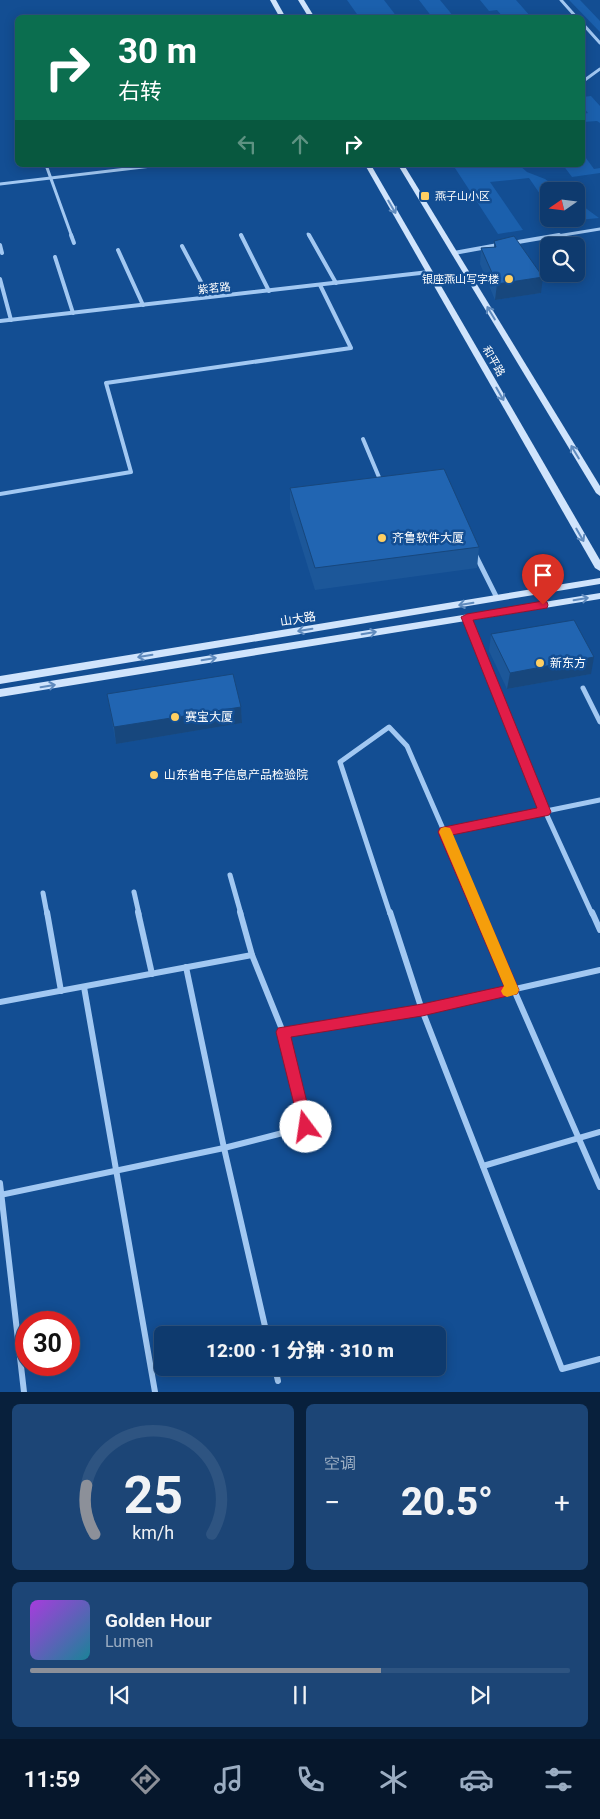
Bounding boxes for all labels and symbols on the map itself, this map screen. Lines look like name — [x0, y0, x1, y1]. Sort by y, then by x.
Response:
north arrow — [540, 182, 585, 228]
marker: 燕子山小区 — [419, 190, 431, 202]
place label: 燕子山小区 — [435, 190, 490, 203]
one-way arrow — [388, 200, 398, 214]
place label: 银座燕山写字楼 — [422, 273, 499, 286]
marker: 银座燕山写字楼 — [503, 273, 515, 285]
street label: 紫茗路 — [197, 280, 231, 297]
one-way arrow — [485, 306, 495, 320]
street label: 和平路 — [480, 344, 507, 379]
one-way arrow — [495, 386, 505, 400]
one-way arrow — [569, 445, 579, 459]
one-way arrow — [576, 527, 586, 541]
place label: 齐鲁软件大厦 — [392, 531, 464, 545]
marker: 齐鲁软件大厦 — [376, 532, 388, 544]
pin — [522, 554, 564, 605]
one-way arrow — [573, 593, 589, 603]
one-way arrow — [458, 599, 474, 609]
street label: 山大路 — [279, 609, 317, 629]
one-way arrow — [298, 625, 314, 635]
one-way arrow — [361, 628, 377, 638]
one-way arrow — [137, 652, 153, 662]
one-way arrow — [200, 654, 216, 664]
place label: 新东方 — [550, 656, 586, 670]
marker: 新东方 — [534, 657, 546, 669]
one-way arrow — [40, 680, 56, 690]
place label: 赛宝大厦 — [185, 710, 233, 724]
marker: 赛宝大厦 — [169, 711, 181, 723]
place label: 山东省电子信息产品检验院 — [164, 768, 308, 782]
marker: 山东省电子信息产品检验院 — [148, 769, 160, 781]
position arrow — [279, 1100, 331, 1152]
speed limit sign: 30 — [15, 1311, 80, 1376]

